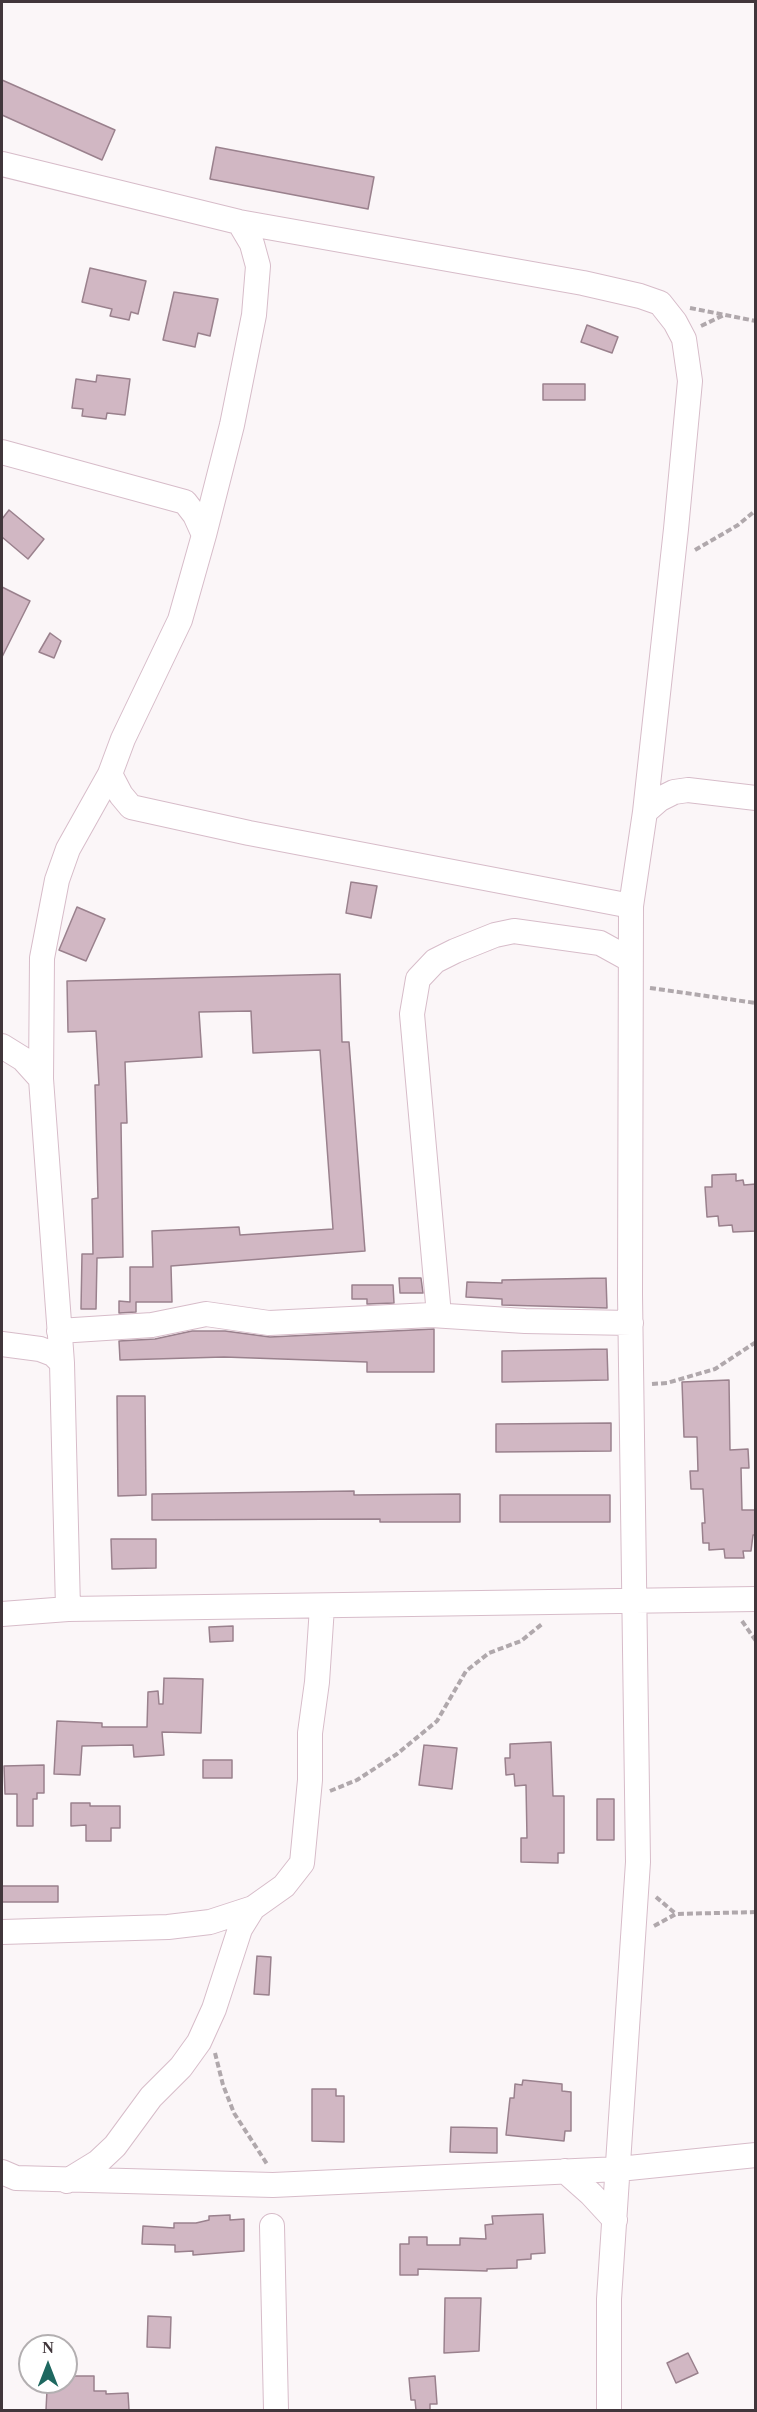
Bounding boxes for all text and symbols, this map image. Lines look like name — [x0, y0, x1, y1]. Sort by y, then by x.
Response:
north arrow — [18, 2334, 78, 2394]
text: N — [42, 2339, 54, 2356]

